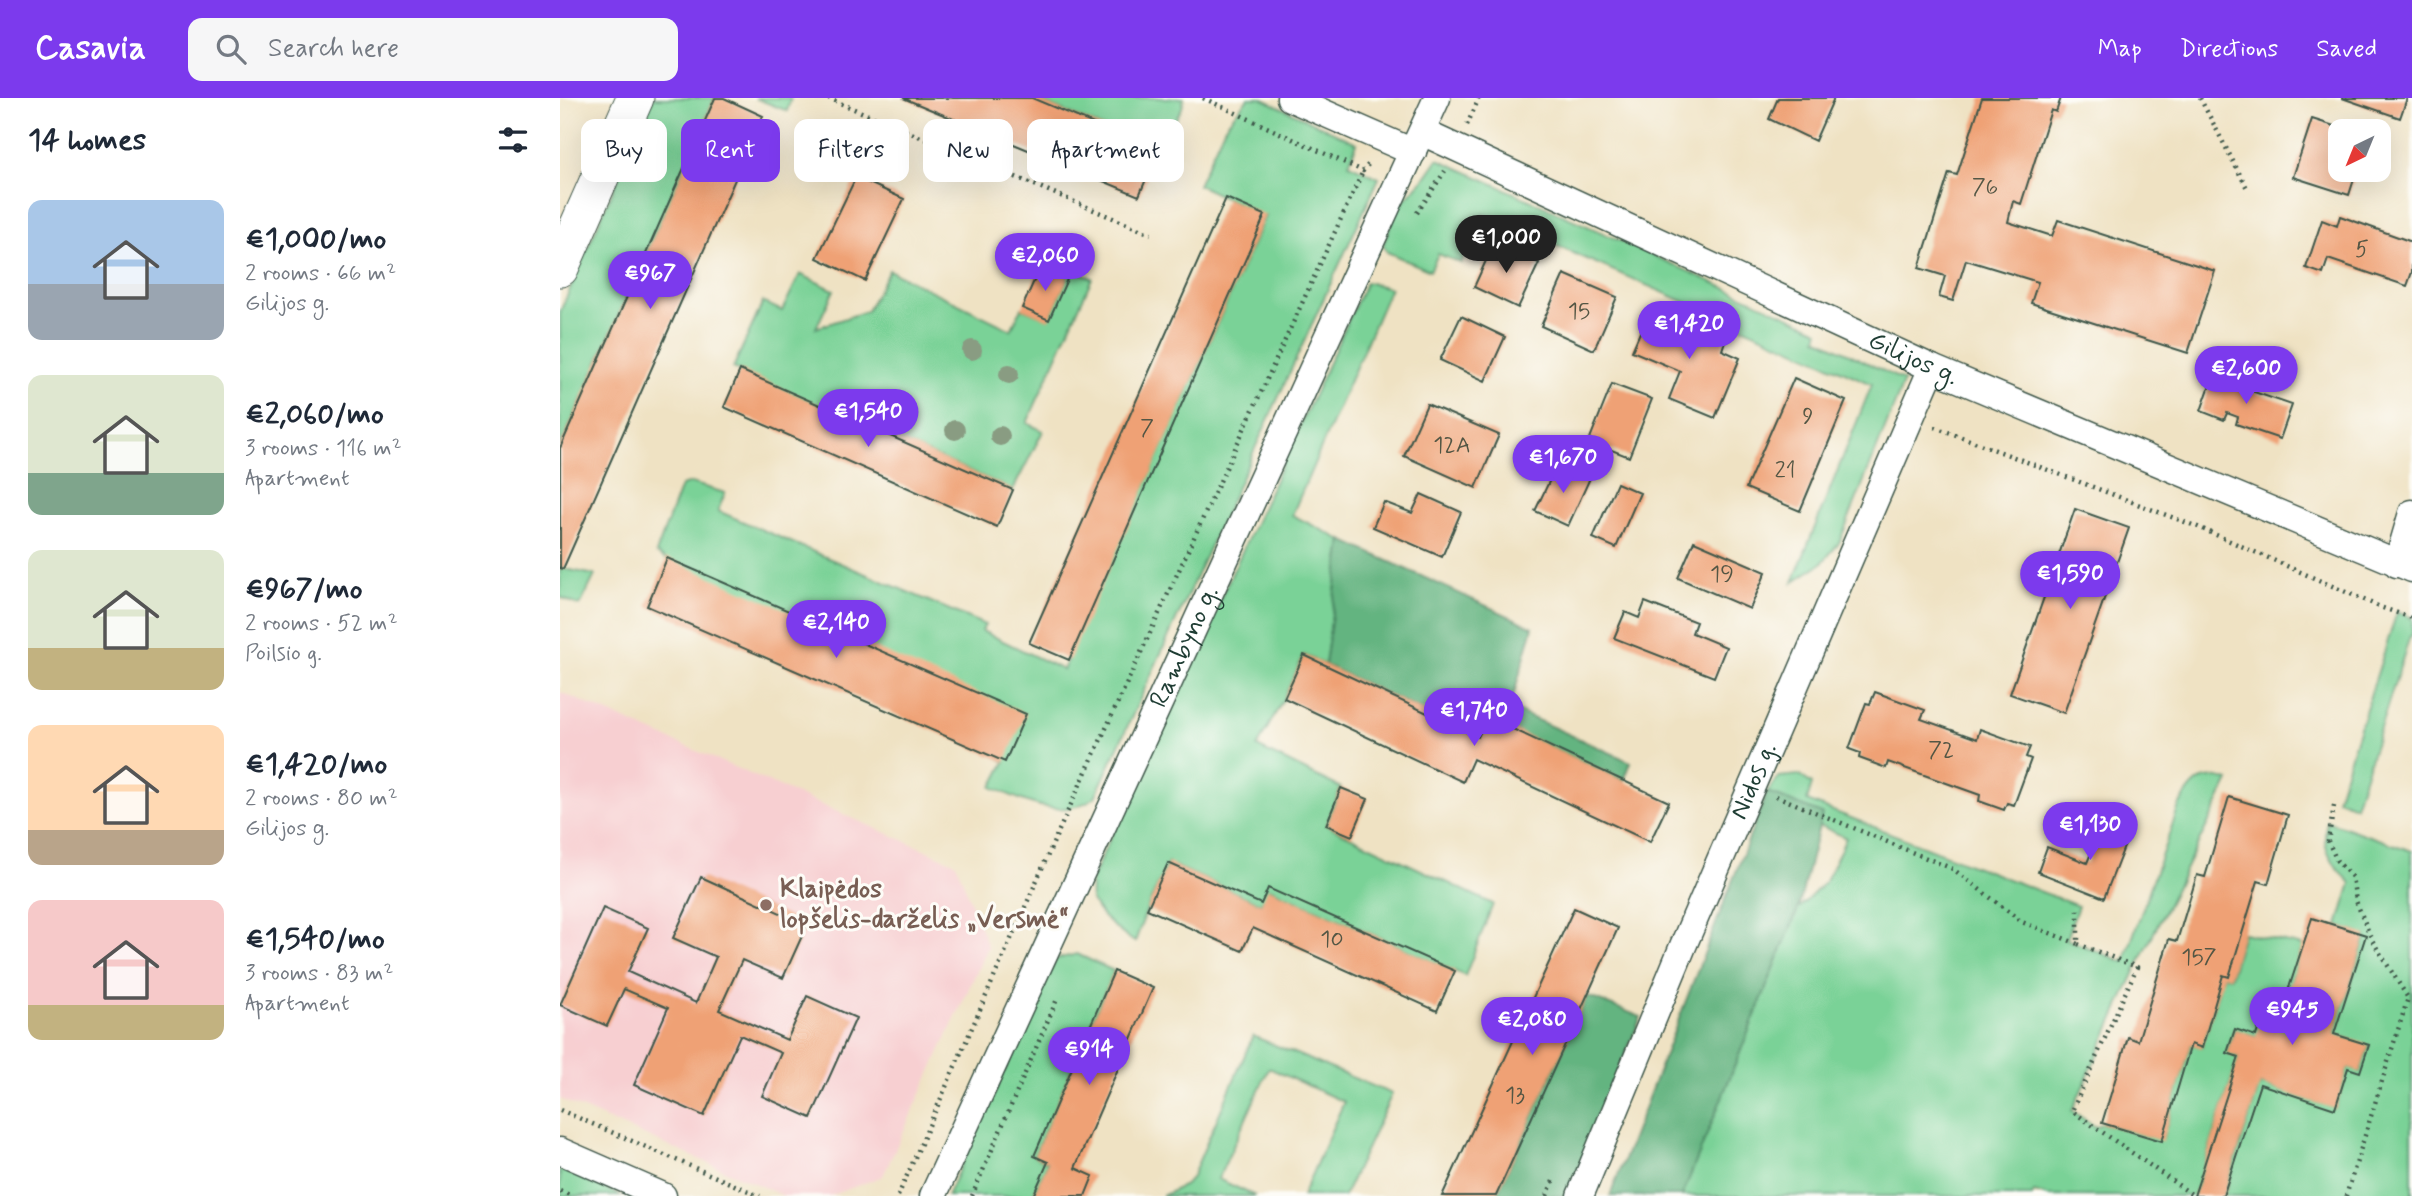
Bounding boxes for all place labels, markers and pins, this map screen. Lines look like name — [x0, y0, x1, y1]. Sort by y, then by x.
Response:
pin: €1,000 — [1449, 216, 1563, 275]
pin: €2,060 — [988, 234, 1102, 293]
pin: €967 — [609, 252, 691, 311]
pin: €1,420 — [1632, 302, 1746, 361]
pin: €2,600 — [2189, 346, 2303, 406]
pin: €1,540 — [811, 390, 925, 449]
pin: €1,670 — [1506, 436, 1620, 495]
pin: €1,590 — [2013, 552, 2127, 611]
pin: €2,140 — [779, 601, 893, 660]
pin: €1,740 — [1417, 688, 1531, 748]
pin: €1,130 — [2033, 802, 2147, 862]
place label: Klaipėdos lopšelis-darželis „Versmė“ — [780, 873, 1069, 937]
marker: Klaipėdos lopšelis-darželis „Versmė“ — [758, 897, 774, 913]
pin: €945 — [2251, 988, 2333, 1047]
pin: €2,080 — [1475, 998, 1589, 1057]
pin: €914 — [1048, 1028, 1130, 1087]

